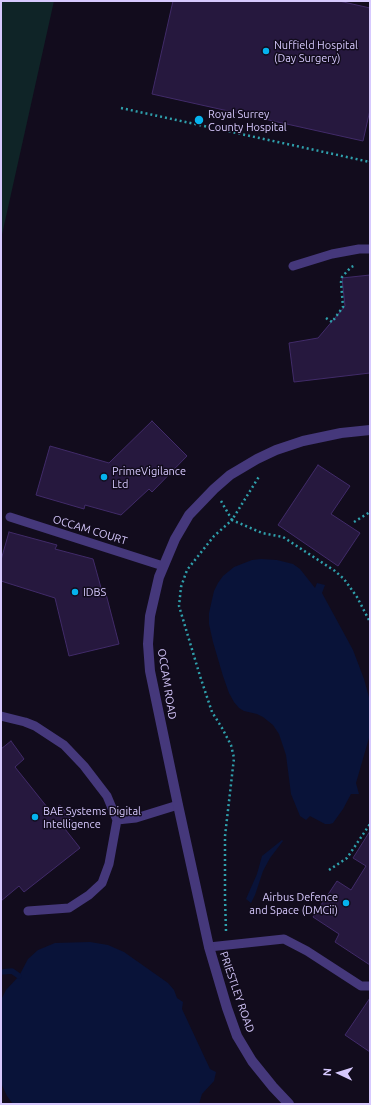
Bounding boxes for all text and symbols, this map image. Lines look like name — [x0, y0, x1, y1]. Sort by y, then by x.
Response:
place label: Nuffield Hospital (Day Surgery) — [274, 38, 358, 64]
marker: Nuffield Hospital (Day Surgery) — [261, 46, 271, 56]
place label: Royal Surrey County Hospital — [208, 107, 287, 133]
marker: Royal Surrey County Hospital — [193, 114, 205, 126]
place label: PrimeVigilance Ltd — [112, 464, 186, 490]
marker: PrimeVigilance Ltd — [99, 472, 109, 482]
street label: OCCAM COURT — [51, 512, 129, 548]
place label: IDBS — [83, 585, 106, 599]
marker: IDBS — [70, 587, 80, 597]
street label: OCCAM ROAD — [155, 648, 179, 720]
place label: BAE Systems Digital Intelligence — [43, 804, 141, 830]
marker: BAE Systems Digital Intelligence — [30, 812, 40, 822]
place label: Airbus Defence and Space (DMCii) — [249, 890, 338, 916]
marker: Airbus Defence and Space (DMCii) — [341, 898, 351, 908]
street label: PRIESTLEY ROAD — [217, 950, 257, 1034]
north arrow — [319, 1053, 359, 1093]
text: N — [321, 1068, 333, 1077]

